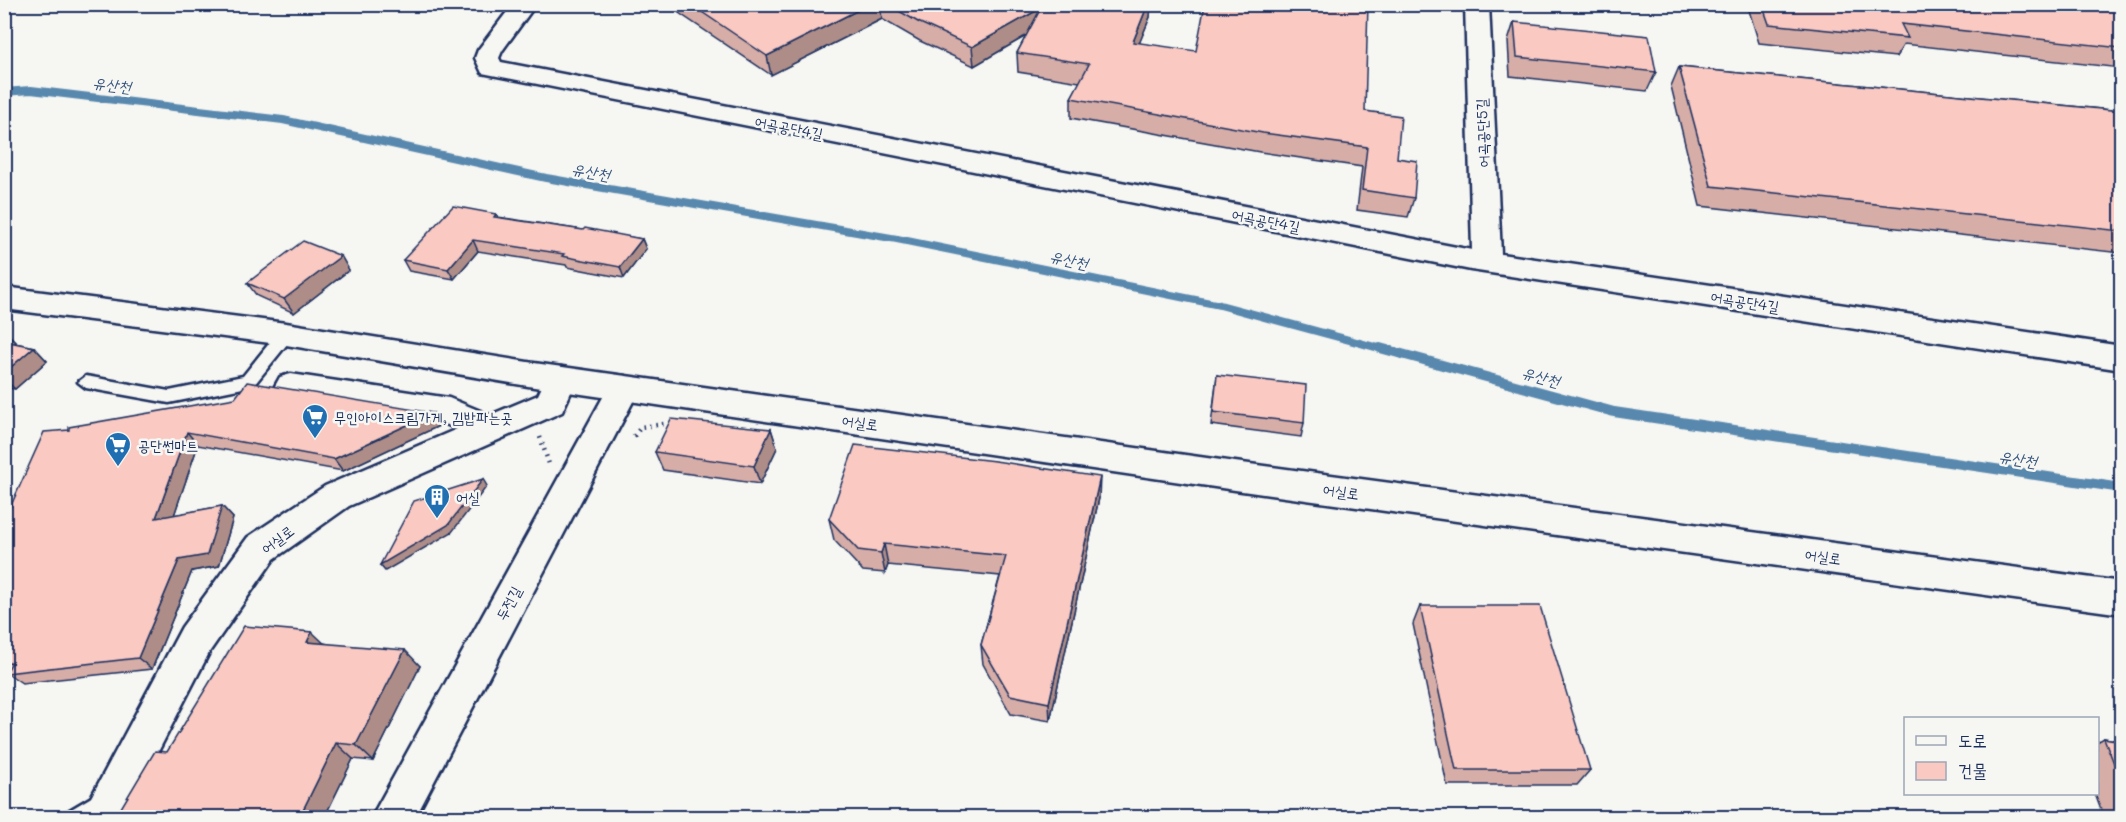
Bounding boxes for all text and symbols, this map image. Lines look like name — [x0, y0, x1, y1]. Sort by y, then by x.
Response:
water label: 유산천 — [92, 71, 135, 97]
street label: 어곡공단5길 — [1471, 98, 1493, 168]
street label: 어곡공단4길 — [753, 111, 825, 143]
water label: 유산천 — [570, 157, 614, 185]
street label: 어곡공단4길 — [1230, 204, 1302, 236]
water label: 유산천 — [1048, 245, 1092, 274]
street label: 어곡공단4길 — [1709, 286, 1781, 316]
water label: 유산천 — [1520, 361, 1564, 392]
supermarket icon: 무인아이스크림가게, 김밥파는곳 — [300, 402, 330, 440]
place label: 무인아이스크림가게, 김밥파는곳 — [334, 407, 512, 427]
street label: 어실로 — [841, 410, 879, 434]
supermarket icon: 공단썬마트 — [103, 430, 133, 468]
place label: 공단썬마트 — [138, 435, 198, 455]
water label: 유산천 — [1997, 445, 2041, 472]
street label: 어실로 — [1322, 479, 1360, 503]
building icon: 어실 — [422, 482, 452, 520]
place label: 어실 — [456, 487, 480, 507]
street label: 어실로 — [257, 520, 297, 558]
street label: 어실로 — [1804, 544, 1842, 568]
street label: 두전길 — [491, 582, 525, 624]
legend — [1904, 717, 2099, 795]
text: 도로 — [1958, 728, 1987, 752]
text: 건물 — [1958, 758, 1987, 782]

